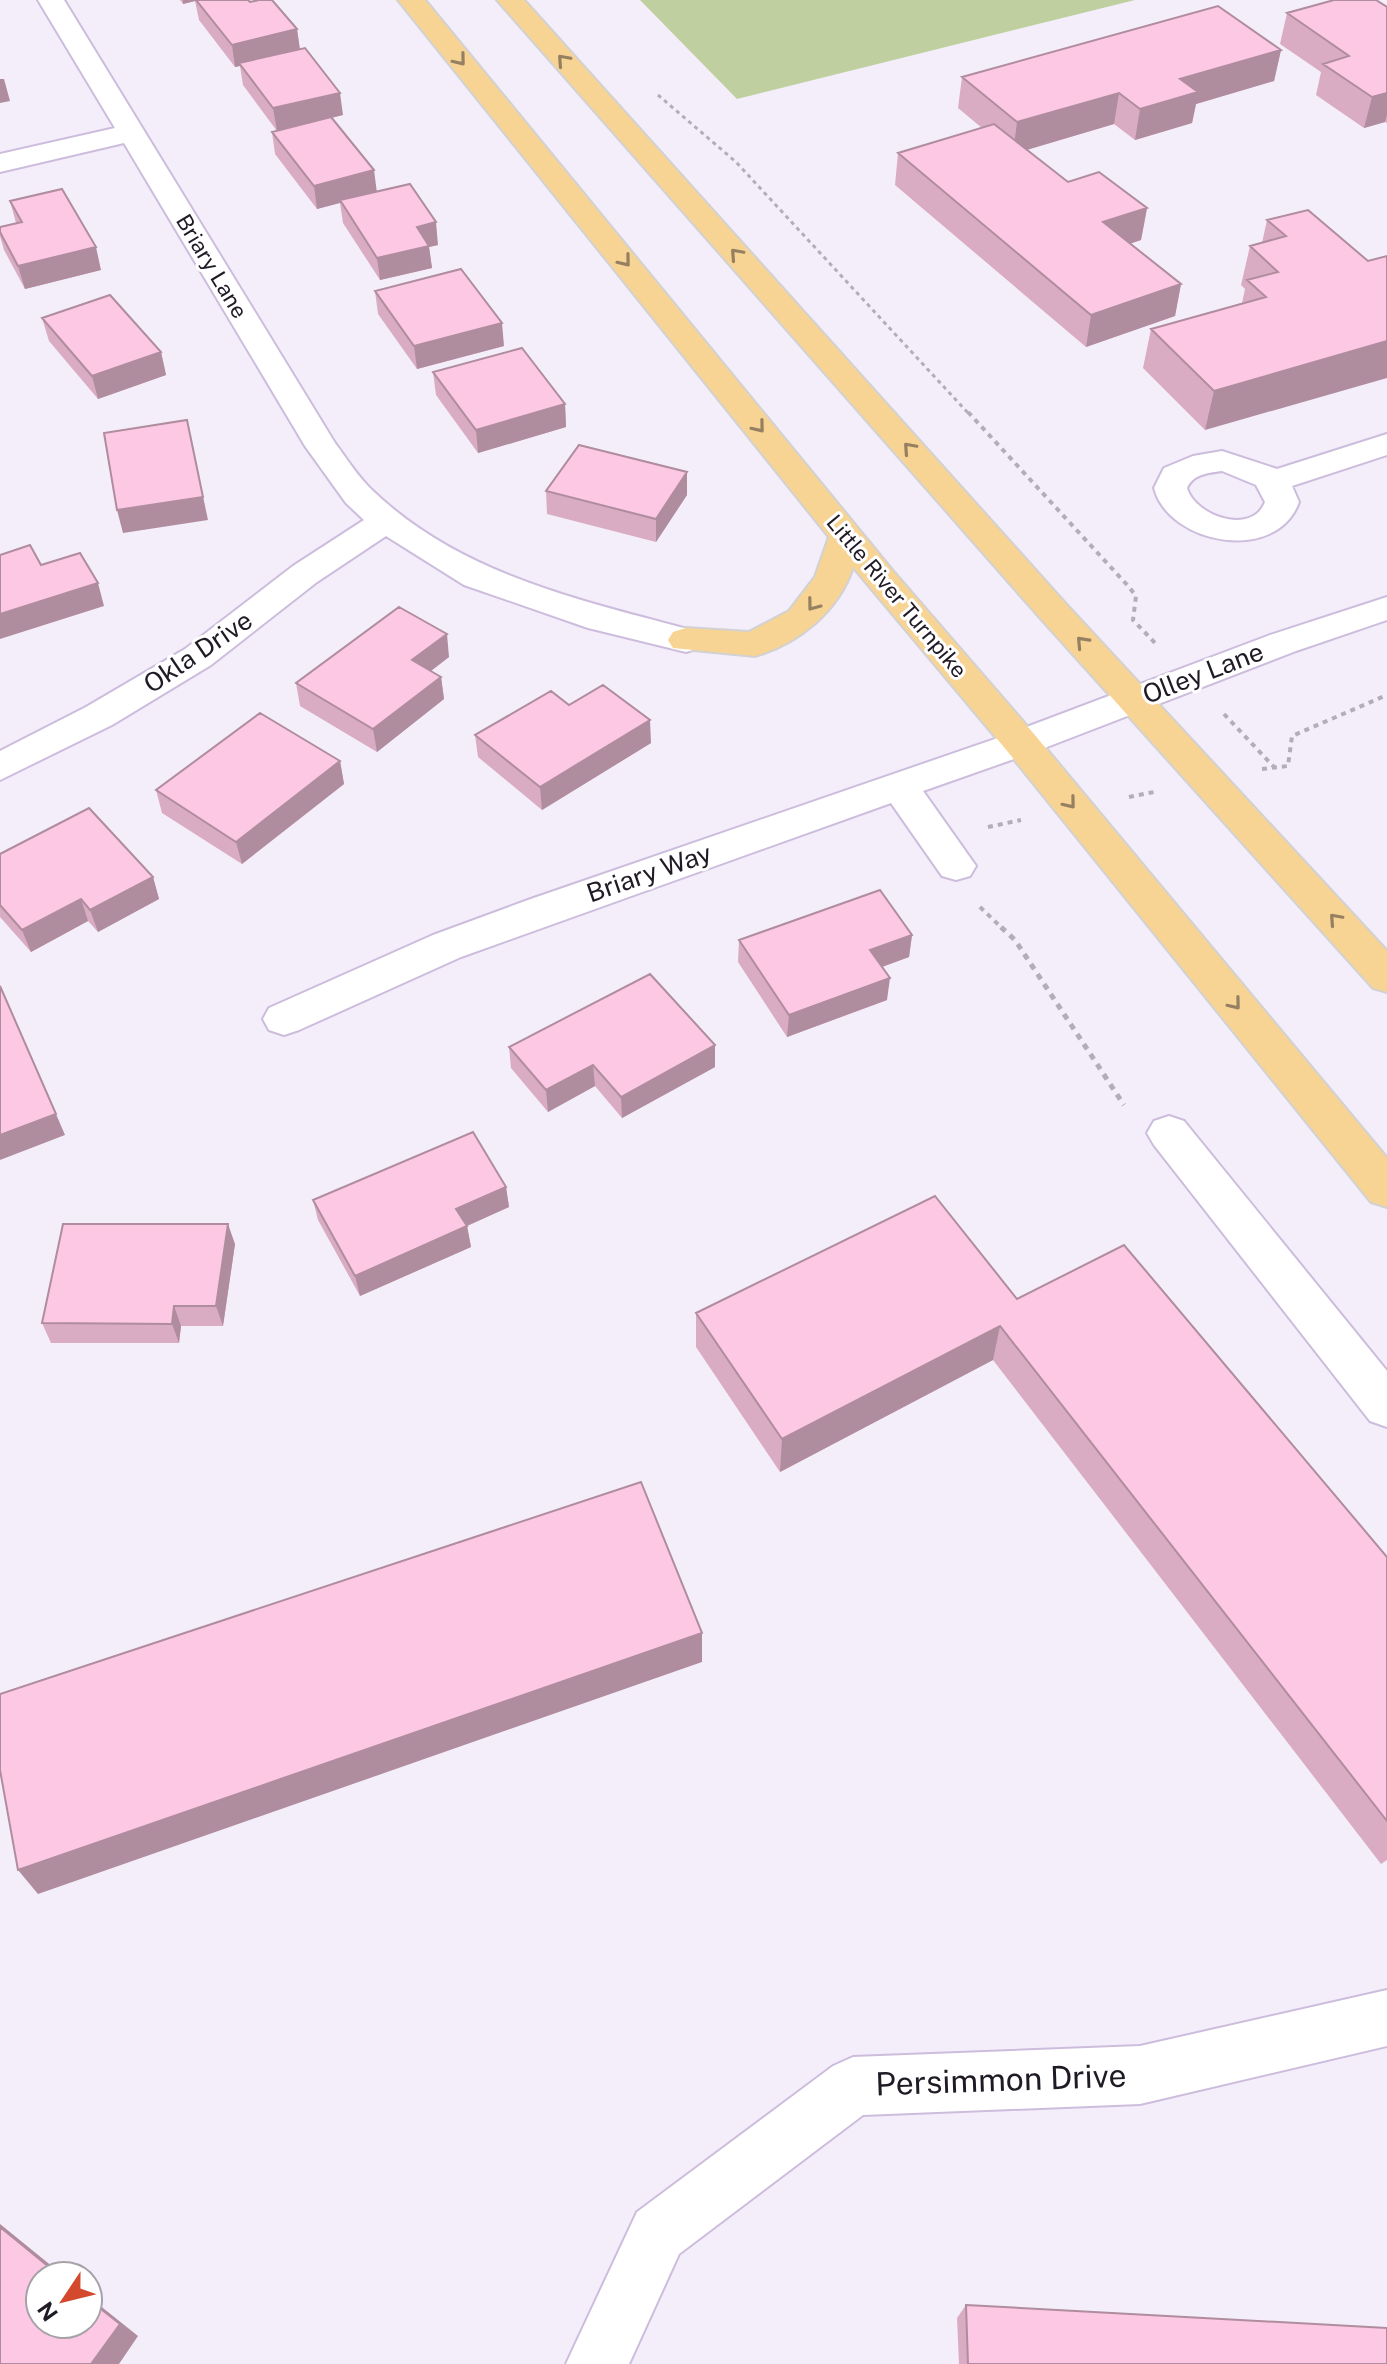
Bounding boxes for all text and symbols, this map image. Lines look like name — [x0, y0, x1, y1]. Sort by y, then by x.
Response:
one-way arrow — [451, 51, 465, 66]
one-way arrow — [558, 54, 573, 69]
street label: Briary Lane — [171, 209, 253, 323]
one-way arrow — [731, 249, 746, 264]
one-way arrow — [615, 252, 629, 267]
one-way arrow — [749, 418, 763, 433]
one-way arrow — [904, 443, 918, 458]
street label: Little River Turnpike — [821, 509, 973, 683]
one-way arrow — [808, 596, 822, 611]
street label: Okla Drive — [138, 604, 258, 699]
street label: Olley Lane — [1138, 635, 1268, 710]
one-way arrow — [1077, 637, 1092, 651]
one-way arrow — [1061, 794, 1075, 809]
street label: Briary Way — [582, 837, 715, 908]
one-way arrow — [1330, 913, 1344, 928]
one-way arrow — [1225, 995, 1240, 1010]
street label: Persimmon Drive — [875, 2057, 1127, 2102]
north arrow — [24, 2260, 104, 2340]
text: N — [32, 2297, 63, 2326]

